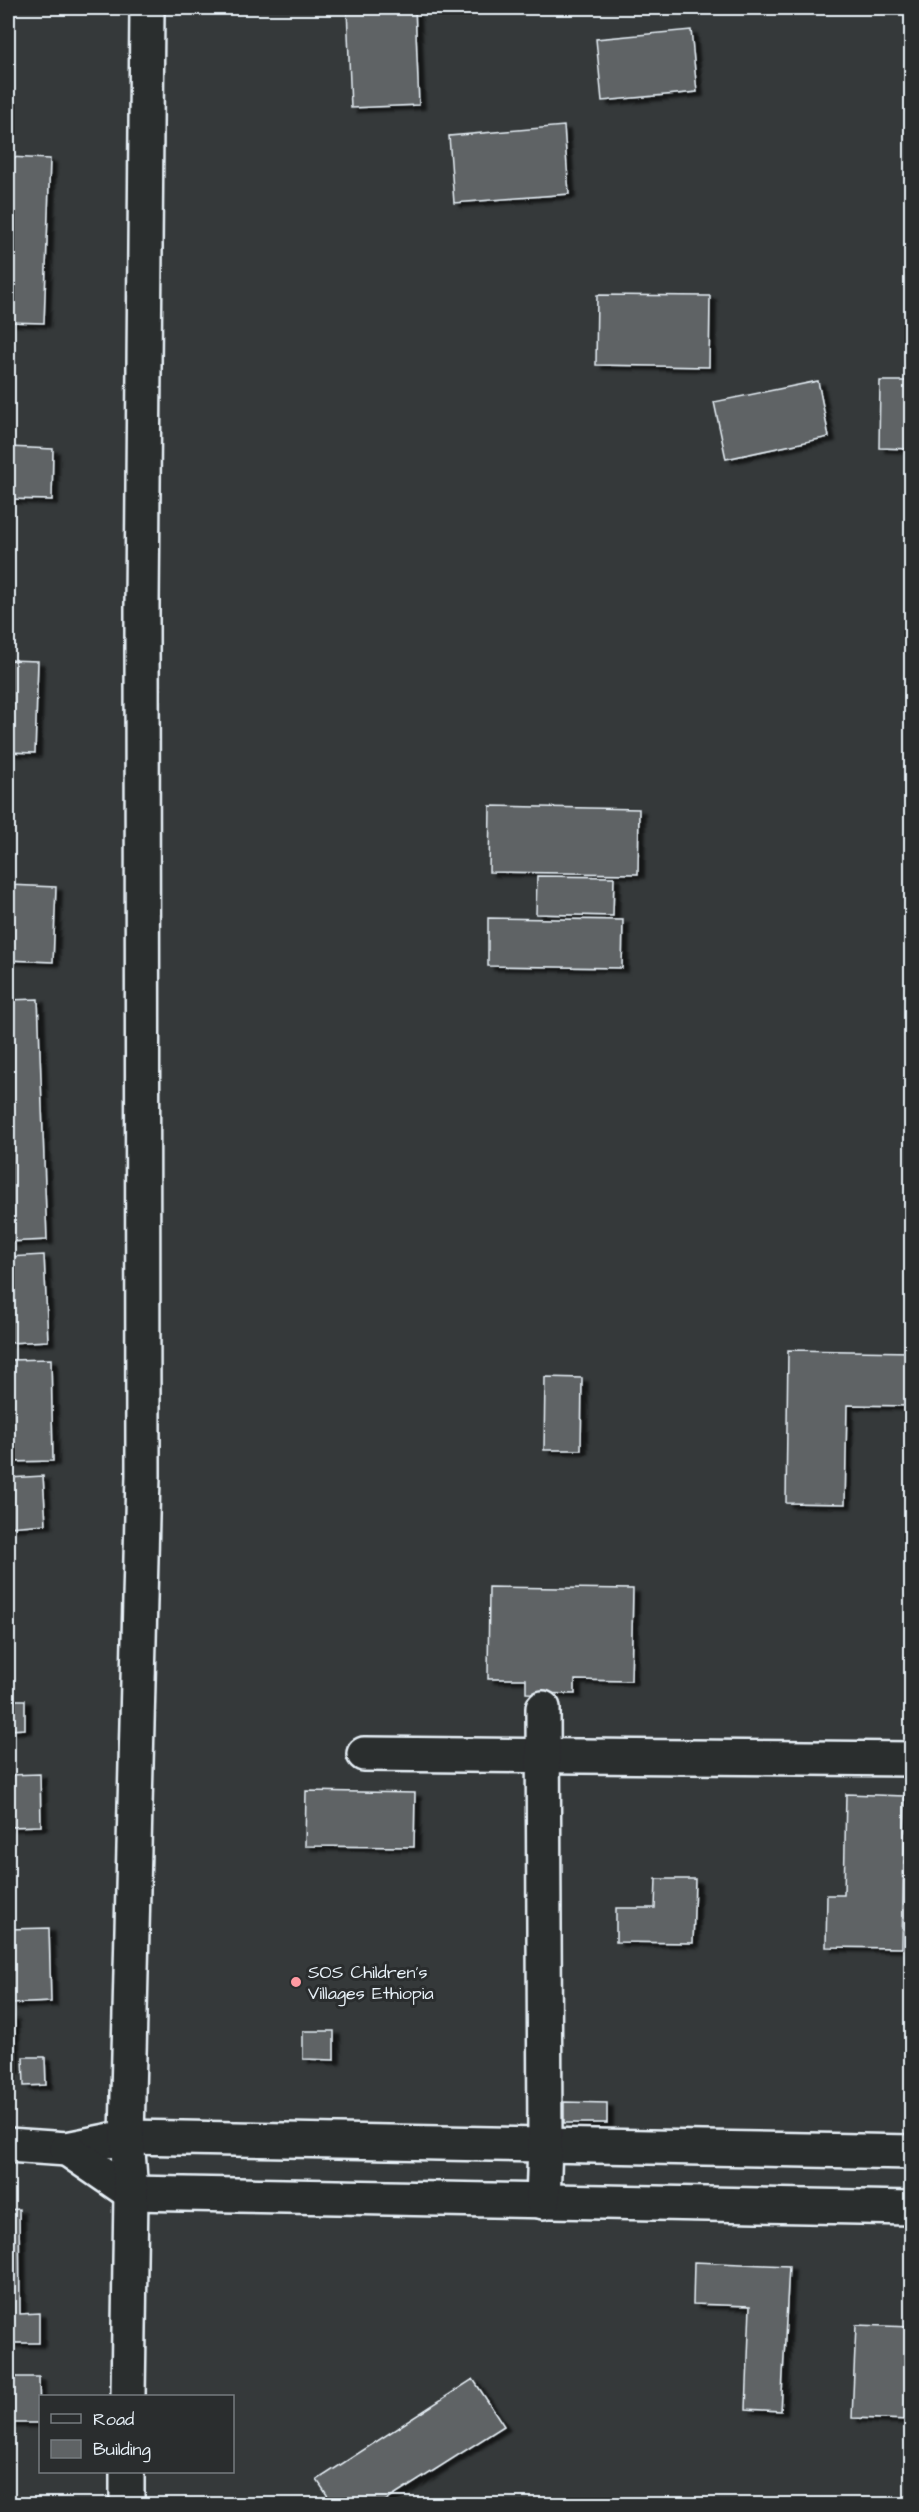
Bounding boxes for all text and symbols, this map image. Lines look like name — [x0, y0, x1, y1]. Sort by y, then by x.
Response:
place label: SOS Children's Villages Ethiopia — [308, 1960, 434, 2007]
marker: SOS Children's Villages Ethiopia — [289, 1975, 303, 1989]
legend — [39, 2395, 234, 2473]
text: Road — [93, 2407, 134, 2432]
text: Building — [93, 2437, 151, 2463]

